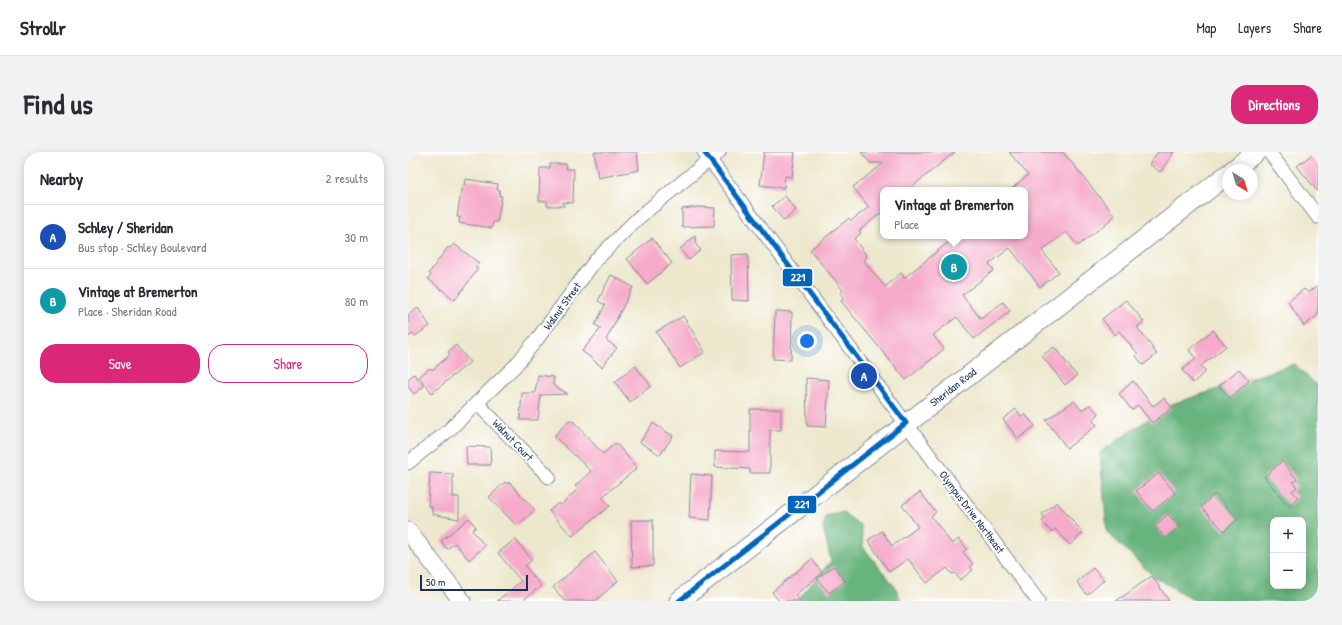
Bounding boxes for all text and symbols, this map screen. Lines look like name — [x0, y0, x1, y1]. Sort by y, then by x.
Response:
text: Strollr — [20, 15, 66, 41]
text: Map — [1196, 18, 1216, 37]
text: Layers — [1238, 18, 1271, 37]
text: Share — [1293, 18, 1322, 37]
text: Find us — [24, 85, 93, 123]
button: Directions — [1231, 85, 1318, 124]
north arrow — [1222, 164, 1258, 200]
text: Nearby — [40, 167, 83, 190]
text: 2 results — [326, 169, 368, 187]
popup — [880, 187, 1028, 239]
text: Vintage at Bremerton — [894, 194, 1014, 215]
text: Place — [894, 215, 919, 233]
text: Schley / Sheridan — [78, 217, 173, 238]
text: A — [50, 228, 56, 246]
text: 30 m — [345, 228, 368, 246]
text: Bus stop · Schley Boulevard — [78, 238, 206, 256]
pin: B — [941, 252, 967, 282]
line badge: 221 — [782, 268, 813, 287]
text: 221 — [791, 270, 805, 284]
street label: Walnut Street — [540, 279, 584, 332]
text: Vintage at Bremerton — [78, 281, 197, 302]
text: B — [50, 292, 56, 310]
text: 80 m — [345, 292, 368, 310]
text: Place · Sheridan Road — [78, 302, 176, 320]
your location — [797, 331, 817, 351]
button: Save — [40, 344, 200, 383]
button: Share — [208, 344, 368, 383]
pin: A — [851, 361, 877, 391]
street label: Sheridan Road — [927, 364, 979, 409]
street label: Walnut Court — [490, 416, 536, 464]
street label: Olympus Drive Northeast — [936, 468, 1008, 556]
line badge: 221 — [787, 495, 817, 514]
text: 221 — [795, 497, 809, 511]
map controls — [1270, 517, 1306, 589]
button: + — [1270, 517, 1306, 553]
button: − — [1270, 553, 1306, 589]
scale bar — [420, 573, 528, 592]
text: 50 m — [426, 575, 446, 589]

